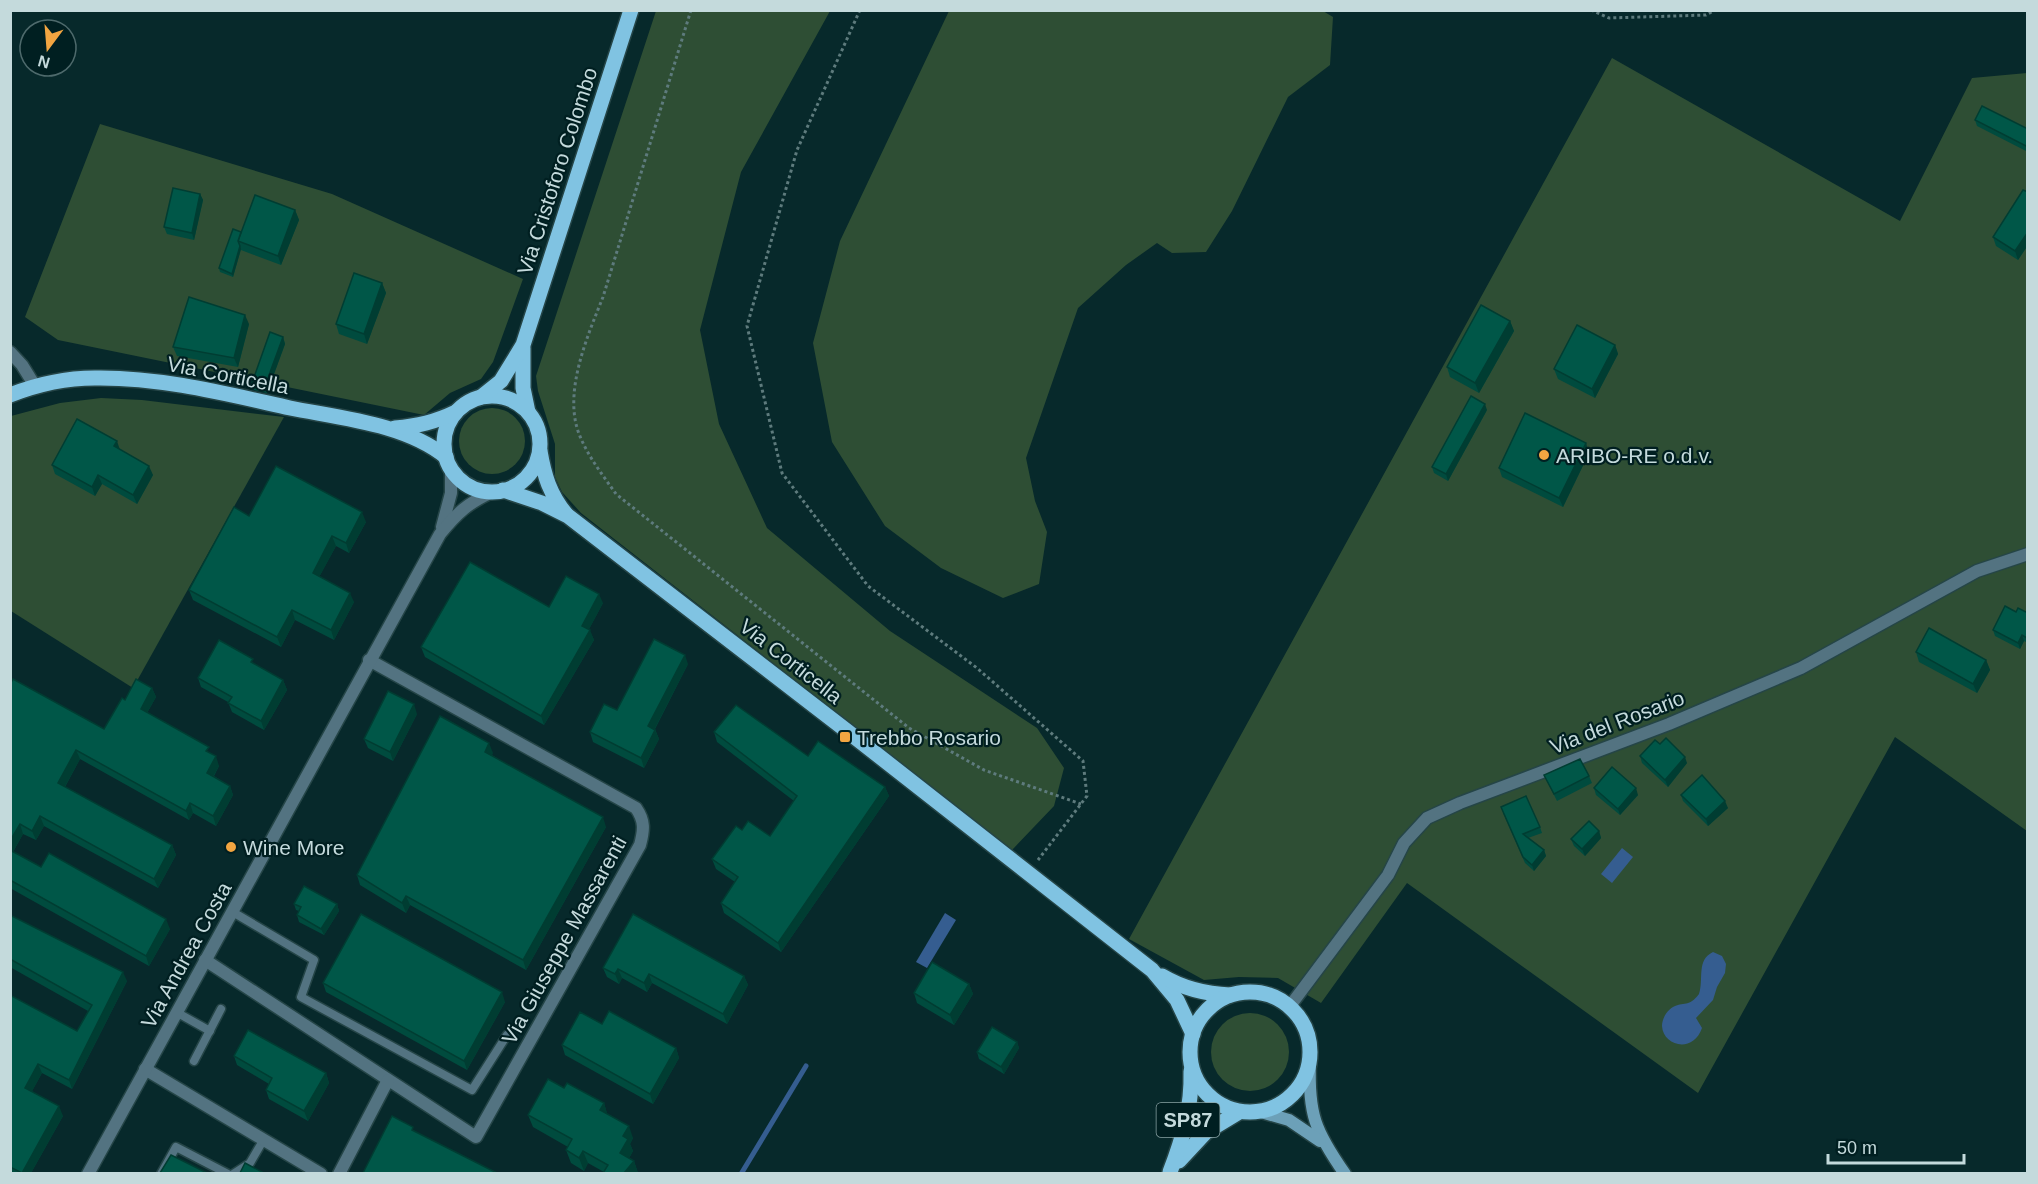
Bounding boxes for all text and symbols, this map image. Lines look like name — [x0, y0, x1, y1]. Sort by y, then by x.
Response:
north arrow — [18, 18, 78, 78]
text: N — [36, 52, 52, 72]
street label: Via Cristoforo Colombo — [513, 64, 601, 278]
street label: Via Corticella — [165, 352, 291, 398]
place label: ARIBO-RE o.d.v. — [1556, 444, 1713, 467]
marker: ARIBO-RE o.d.v. — [1537, 448, 1551, 462]
street label: Via Corticella — [735, 614, 847, 708]
street label: Via del Rosario — [1547, 686, 1687, 758]
place label: Trebbo Rosario — [857, 726, 1001, 749]
marker: Trebbo Rosario — [838, 730, 852, 744]
street label: Via Giuseppe Massarenti — [497, 832, 631, 1048]
place label: Wine More — [243, 836, 345, 859]
marker: Wine More — [224, 840, 238, 854]
street label: Via Andrea Costa — [136, 878, 236, 1032]
road number: SP87 — [1156, 1103, 1220, 1137]
scale bar — [1828, 1127, 1964, 1165]
text: 50 m — [1837, 1138, 1877, 1158]

